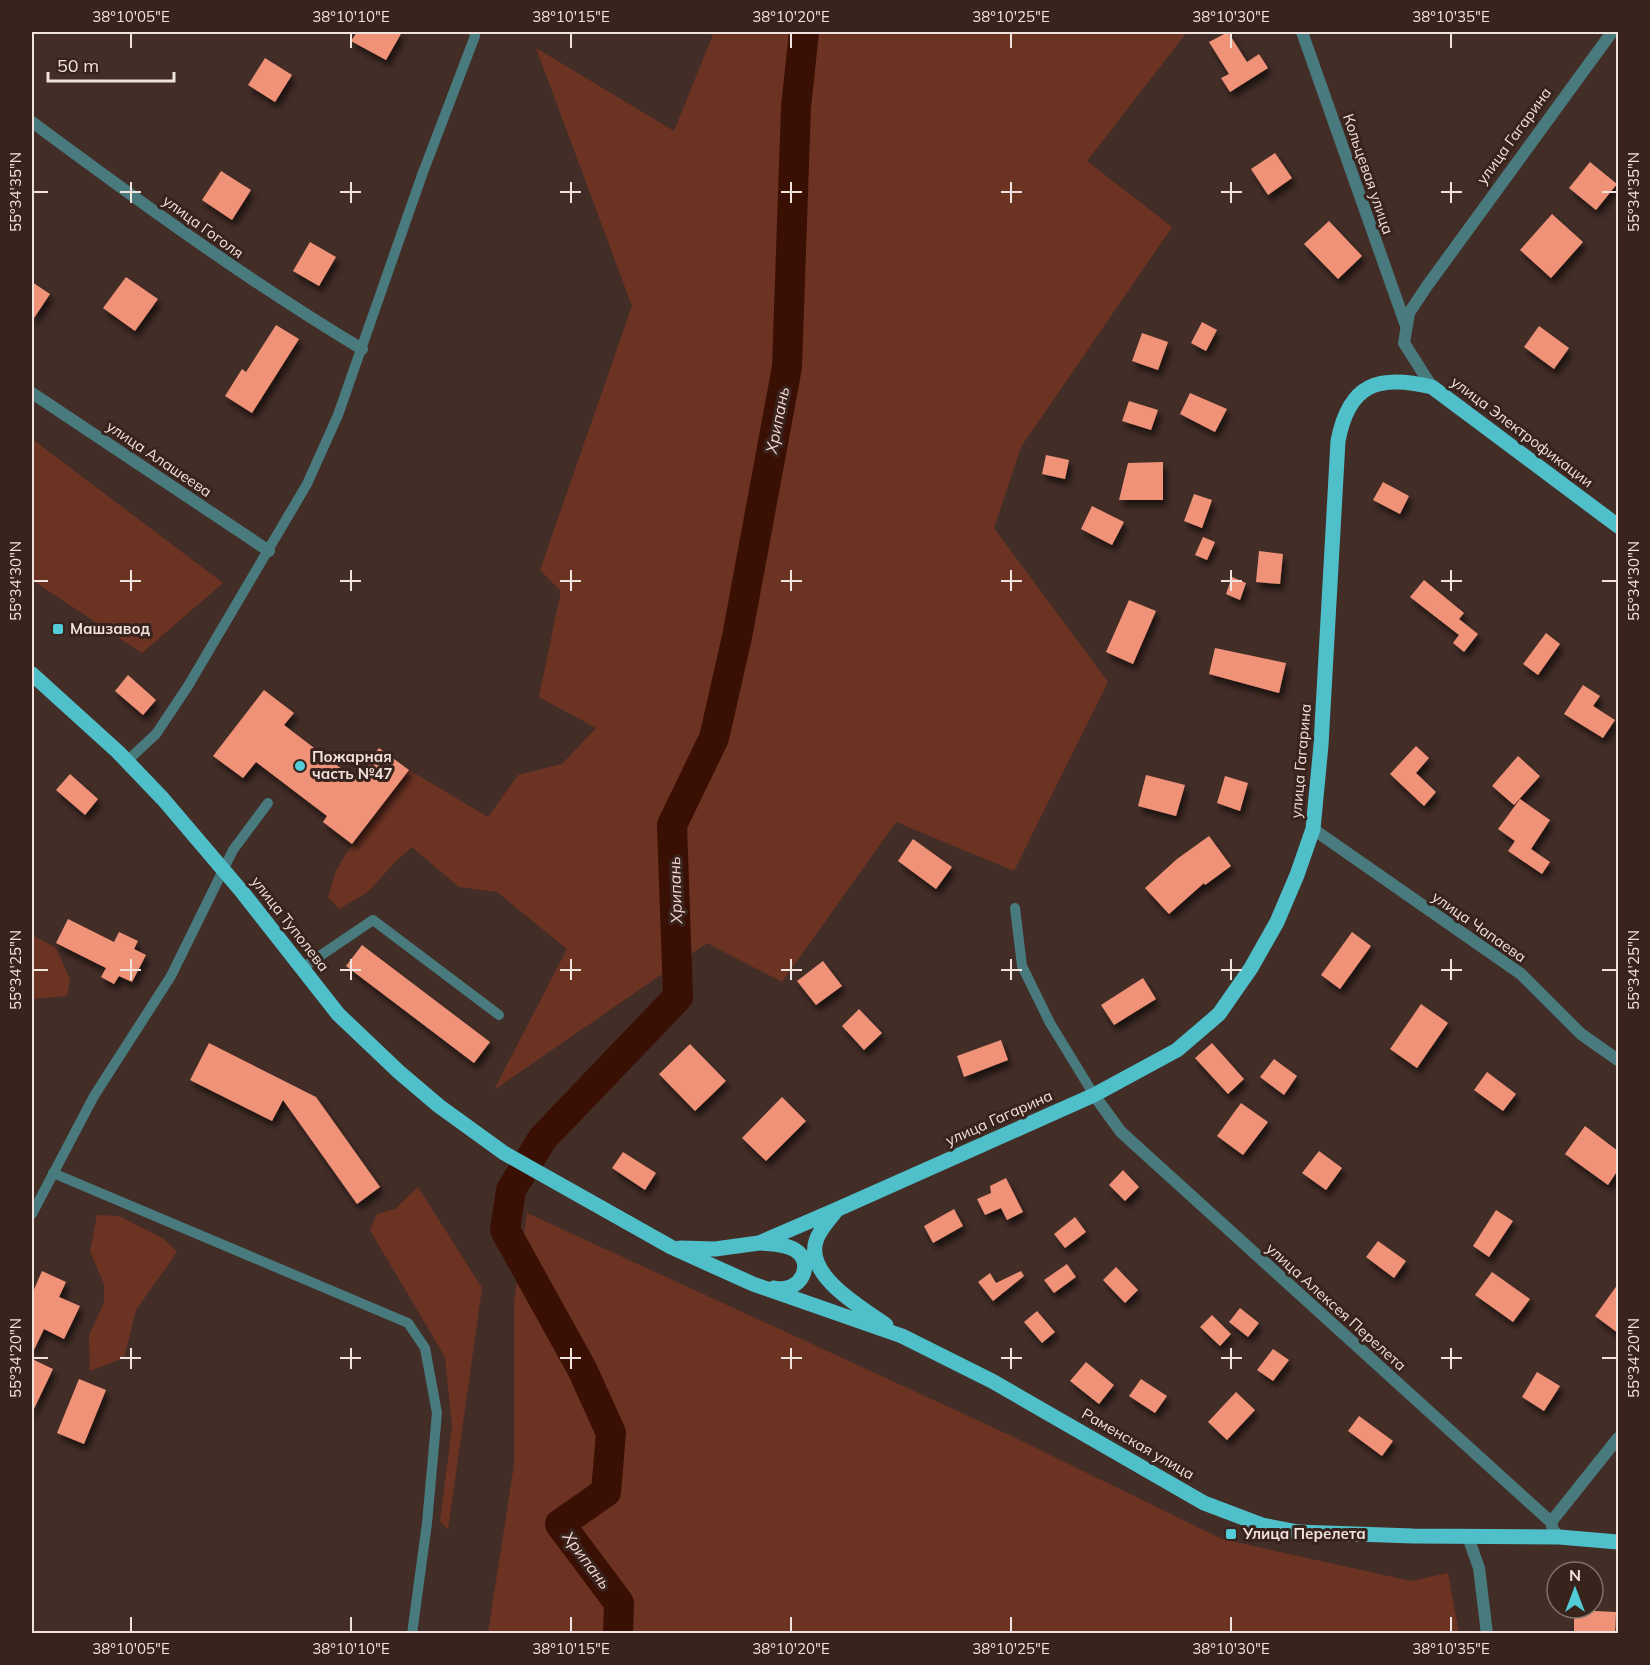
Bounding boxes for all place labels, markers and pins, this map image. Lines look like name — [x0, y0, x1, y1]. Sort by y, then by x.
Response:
place label: Машзавод — [70, 619, 151, 638]
marker: Машзавод — [51, 622, 65, 636]
place label: Пожарная часть №47 — [312, 747, 393, 783]
marker: Пожарная часть №47 — [293, 759, 307, 773]
place label: Улица Перелета — [1242, 1524, 1366, 1543]
marker: Улица Перелета — [1224, 1527, 1238, 1541]

